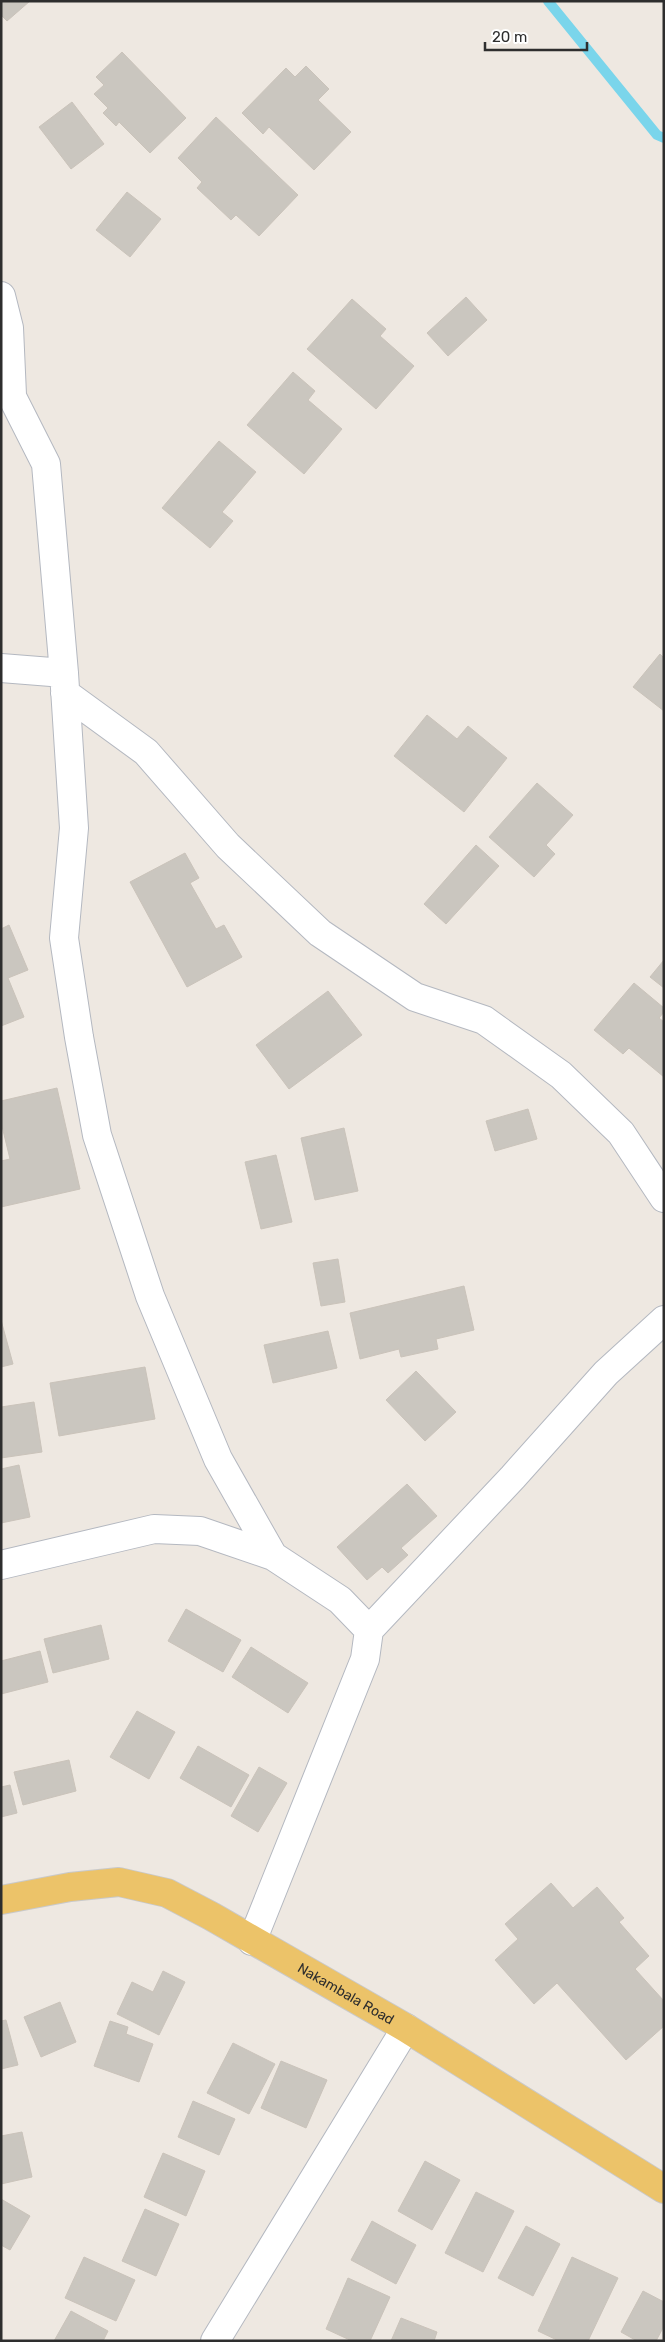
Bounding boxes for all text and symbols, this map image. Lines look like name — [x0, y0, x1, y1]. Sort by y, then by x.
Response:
scale bar — [485, 20, 588, 52]
text: 20 m — [492, 28, 527, 46]
street label: Nakambala Road — [295, 1959, 397, 2028]

